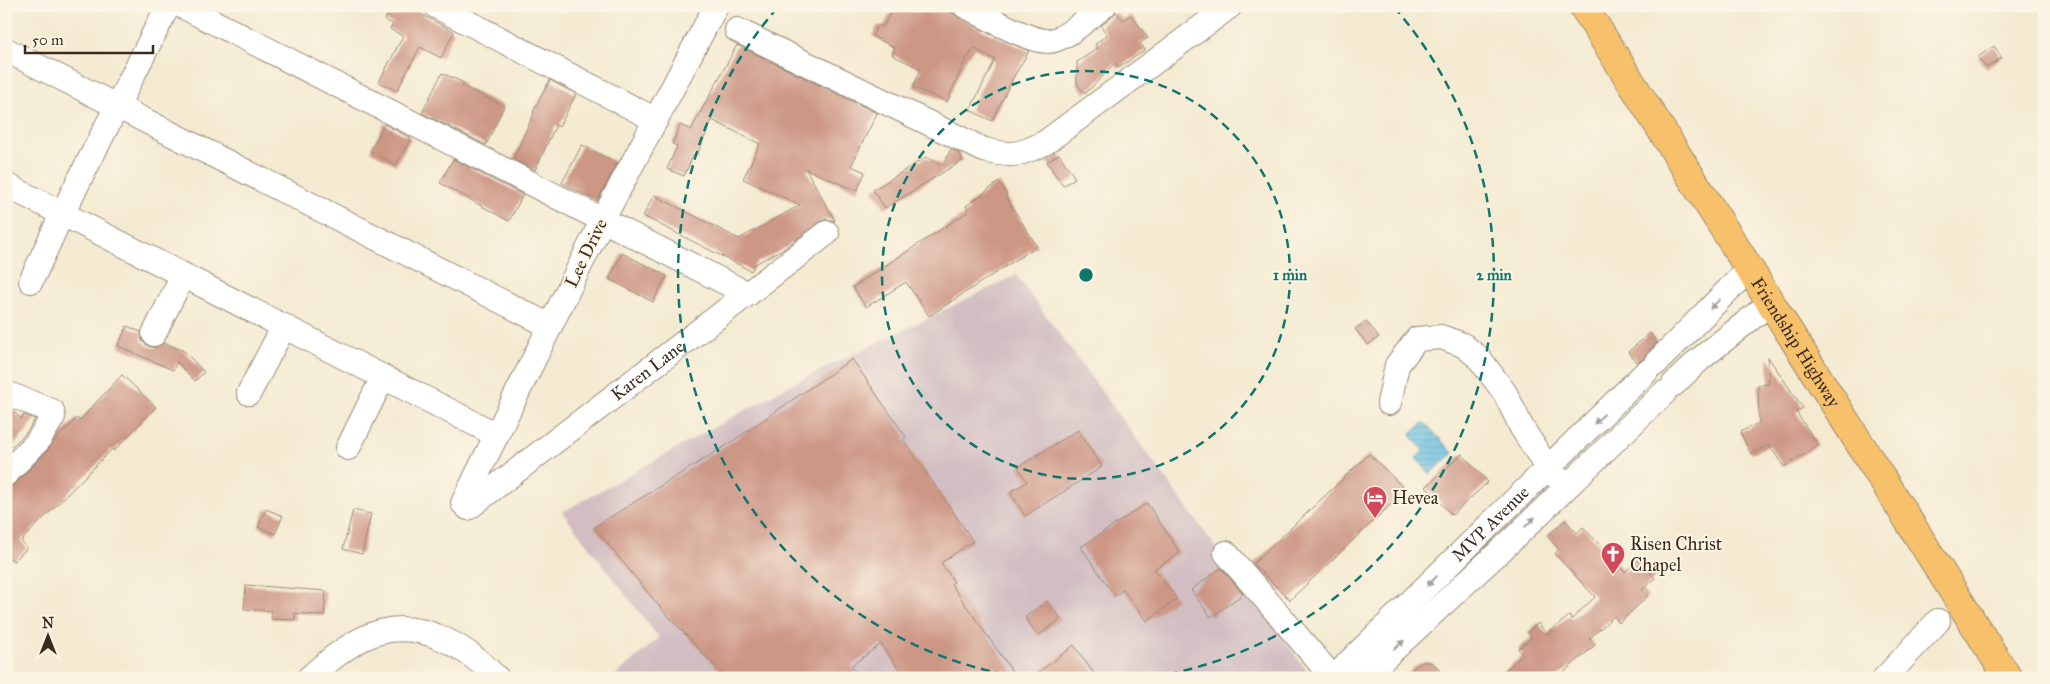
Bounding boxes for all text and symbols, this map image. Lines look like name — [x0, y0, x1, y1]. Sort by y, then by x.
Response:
scale bar — [25, 22, 152, 54]
text: 50 m — [32, 31, 64, 49]
street label: Lee Drive — [560, 215, 612, 291]
centre of rings — [1077, 266, 1095, 284]
text: 1 min — [1273, 266, 1308, 284]
text: 2 min — [1476, 266, 1513, 284]
street label: Friendship Highway — [1746, 273, 1845, 412]
one-way arrow — [1709, 297, 1721, 309]
street label: Karen Lane — [607, 335, 689, 405]
one-way arrow — [1594, 413, 1606, 425]
street label: MVP Avenue — [1447, 481, 1534, 566]
hotel icon: Hevea — [1362, 485, 1388, 519]
place label: Hevea — [1392, 487, 1439, 509]
one-way arrow — [1524, 516, 1536, 528]
place label: Risen Christ Chapel — [1630, 533, 1723, 576]
church icon: Risen Christ Chapel — [1600, 541, 1626, 575]
one-way arrow — [1427, 575, 1439, 587]
north arrow — [22, 612, 72, 662]
text: N — [42, 615, 54, 632]
one-way arrow — [1393, 639, 1405, 651]

